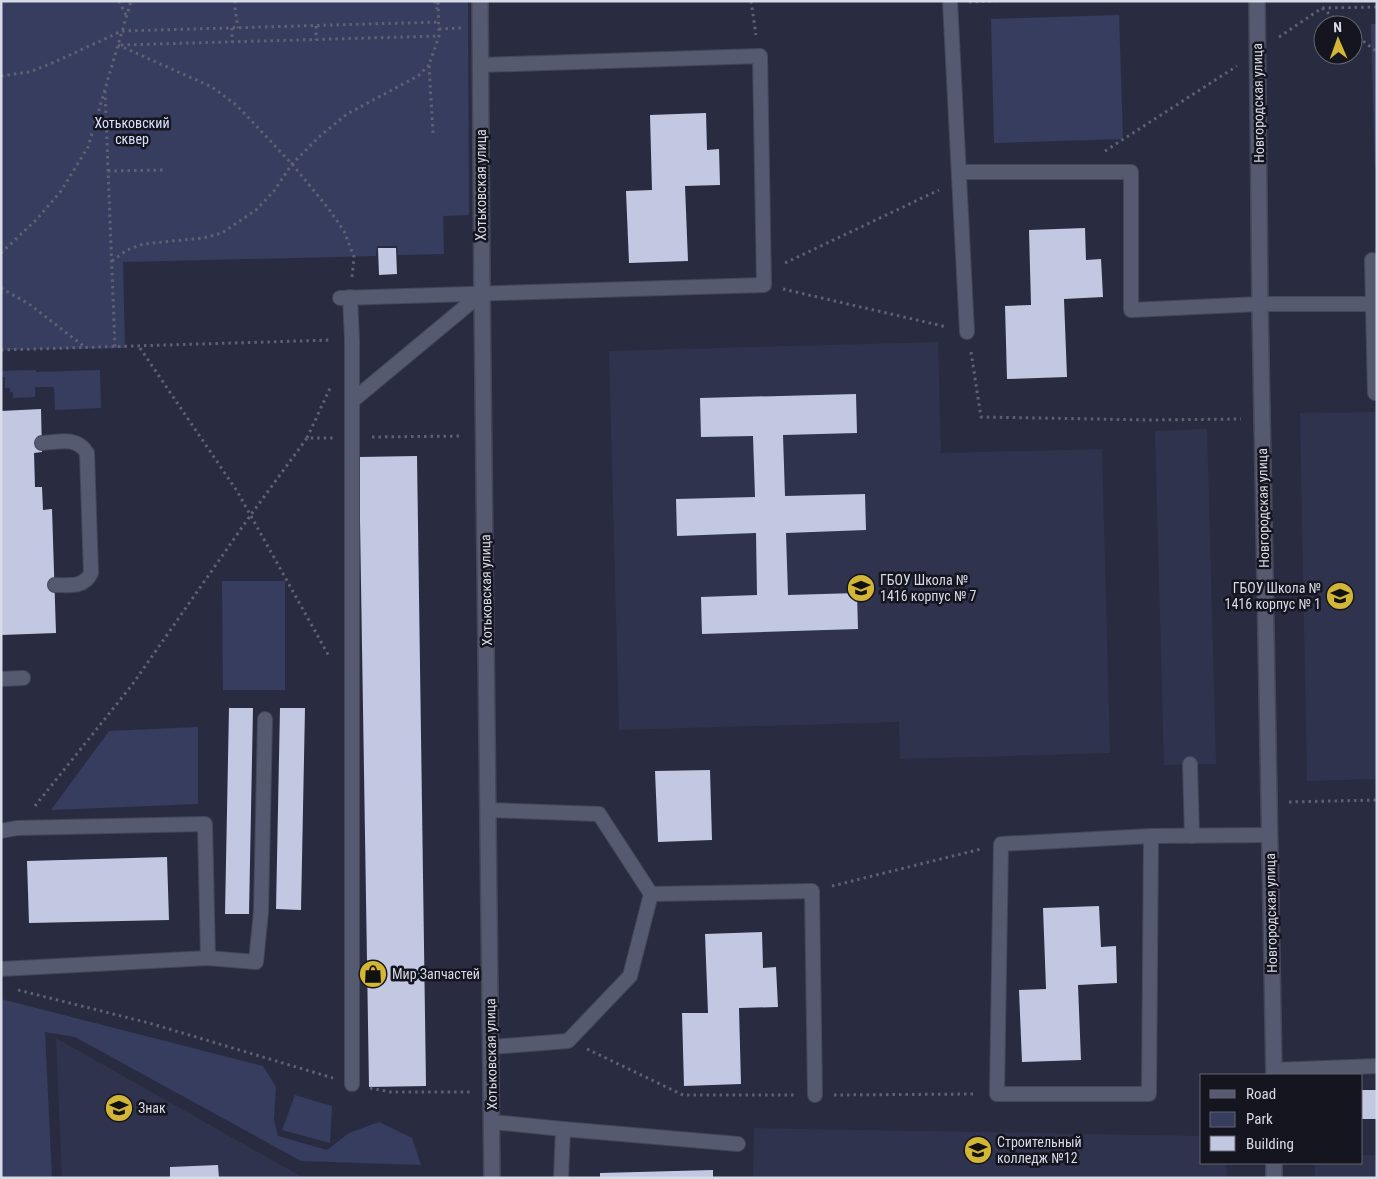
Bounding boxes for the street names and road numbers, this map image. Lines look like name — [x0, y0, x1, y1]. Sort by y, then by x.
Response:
street label: Новгородская улица — [1249, 43, 1267, 163]
street label: Хотьковская улица — [473, 129, 489, 241]
street label: Новгородская улица — [1254, 448, 1272, 568]
street label: Хотьковская улица — [477, 534, 495, 646]
street label: Новгородская улица — [1262, 853, 1280, 973]
street label: Хотьковская улица — [482, 998, 500, 1110]

